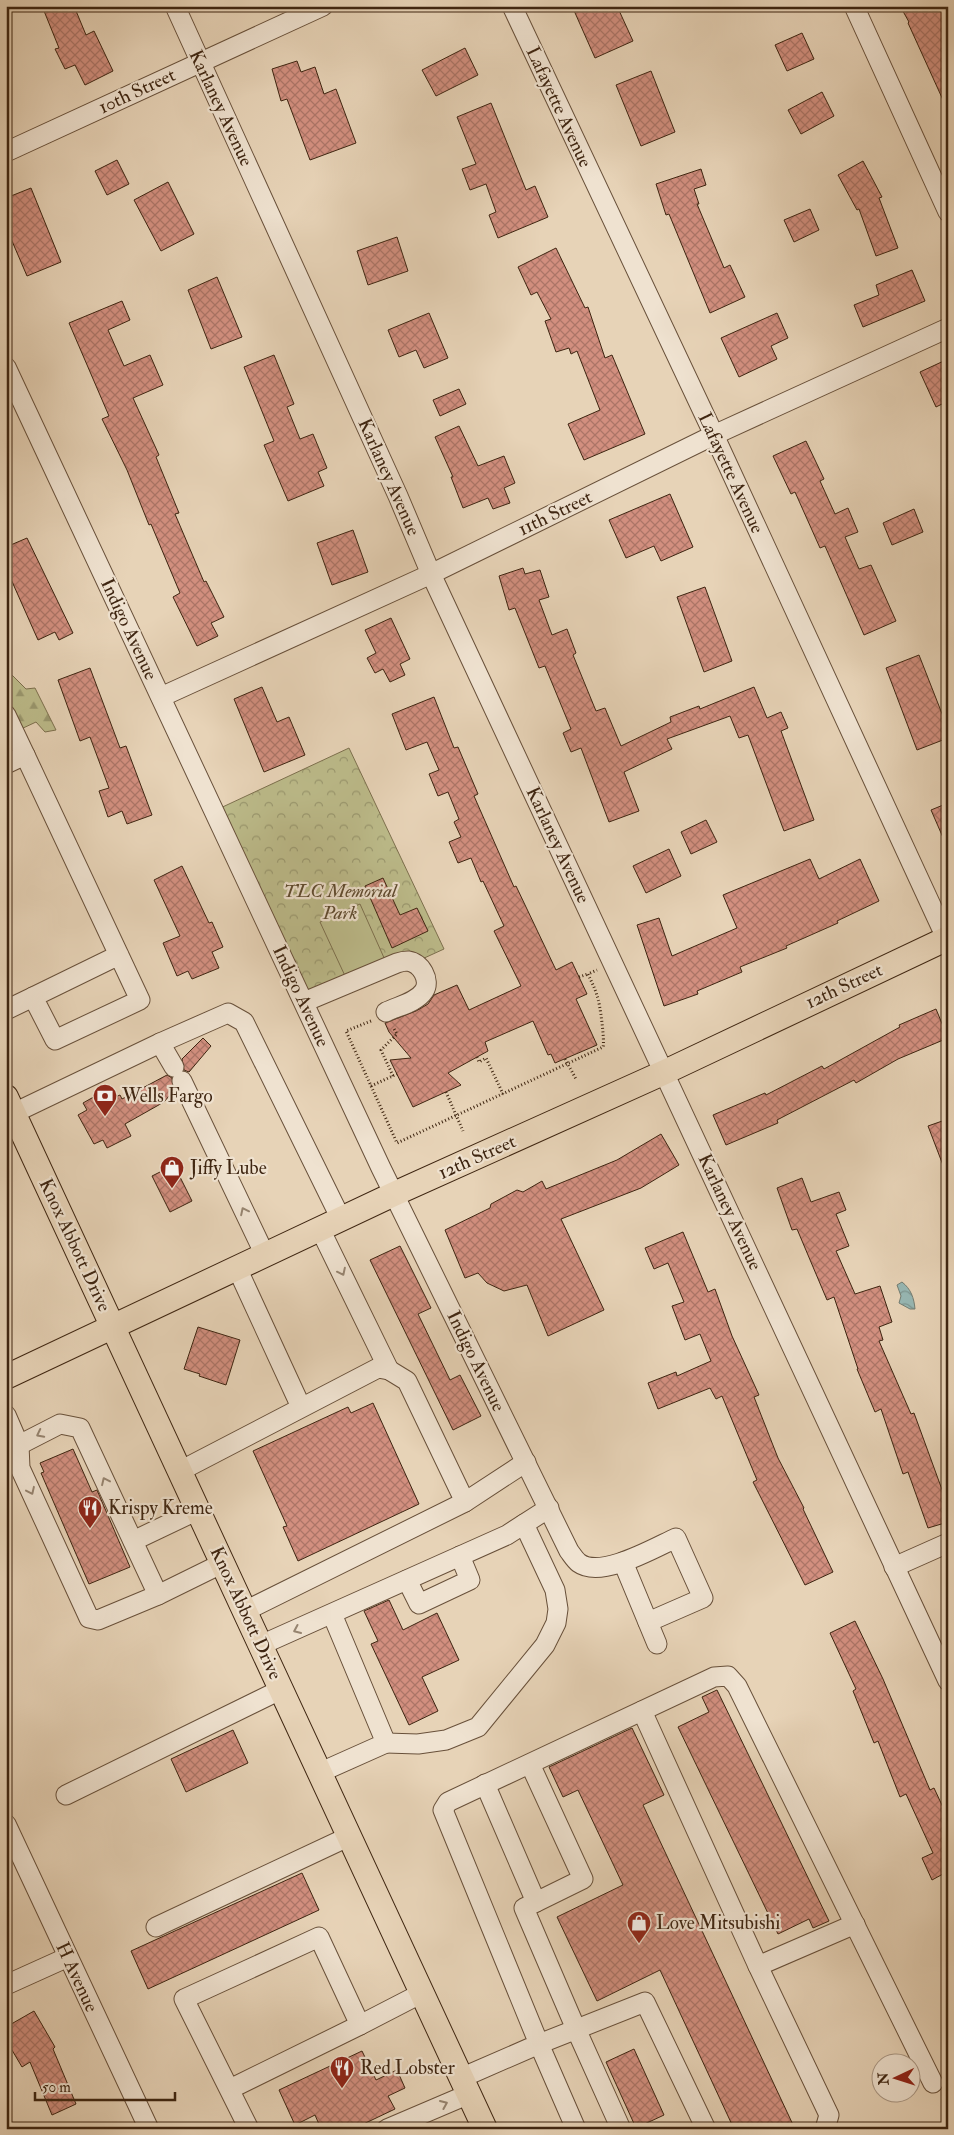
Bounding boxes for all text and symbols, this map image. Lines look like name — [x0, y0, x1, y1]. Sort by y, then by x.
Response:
street label: Lafayette Avenue — [520, 43, 598, 171]
street label: Karlaney Avenue — [184, 46, 258, 170]
street label: 10th Street — [95, 63, 179, 119]
street label: Lafayette Avenue — [692, 409, 770, 537]
street label: Karlaney Avenue — [352, 415, 426, 539]
street label: 11th Street — [514, 485, 596, 541]
street label: Indigo Avenue — [95, 574, 163, 684]
street label: Karlaney Avenue — [521, 783, 595, 907]
park label: TLC Memorial Park — [284, 879, 398, 925]
street label: Indigo Avenue — [267, 941, 335, 1051]
street label: 12th Street — [802, 958, 886, 1014]
bank icon: Wells Fargo — [92, 1083, 118, 1117]
place label: Wells Fargo — [121, 1084, 213, 1108]
street label: 12th Street — [435, 1129, 519, 1185]
street label: Karlaney Avenue — [693, 1150, 767, 1274]
shop icon: Jiffy Lube — [159, 1155, 185, 1189]
place label: Jiffy Lube — [189, 1156, 267, 1180]
street label: Knox Abbott Drive — [34, 1175, 116, 1315]
one-way arrow — [240, 1207, 250, 1216]
one-way arrow — [336, 1267, 347, 1276]
street label: Indigo Avenue — [441, 1307, 511, 1415]
one-way arrow — [36, 1428, 45, 1438]
one-way arrow — [101, 1477, 111, 1486]
one-way arrow — [24, 1486, 35, 1495]
restaurant icon: Krispy Kreme — [77, 1495, 103, 1529]
place label: Krispy Kreme — [108, 1496, 213, 1521]
street label: Knox Abbott Drive — [205, 1543, 287, 1683]
one-way arrow — [293, 1623, 302, 1634]
shop icon: Love Mitsubishi — [626, 1910, 652, 1944]
place label: Love Mitsubishi — [656, 1911, 780, 1935]
street label: H Avenue — [50, 1938, 104, 2016]
north arrow — [872, 2052, 922, 2102]
restaurant icon: Red Lobster — [329, 2055, 355, 2089]
place label: Red Lobster — [360, 2056, 455, 2080]
scale bar — [35, 2070, 175, 2102]
text: N — [875, 2072, 893, 2087]
text: 50 m — [42, 2078, 71, 2097]
one-way arrow — [439, 2099, 448, 2110]

